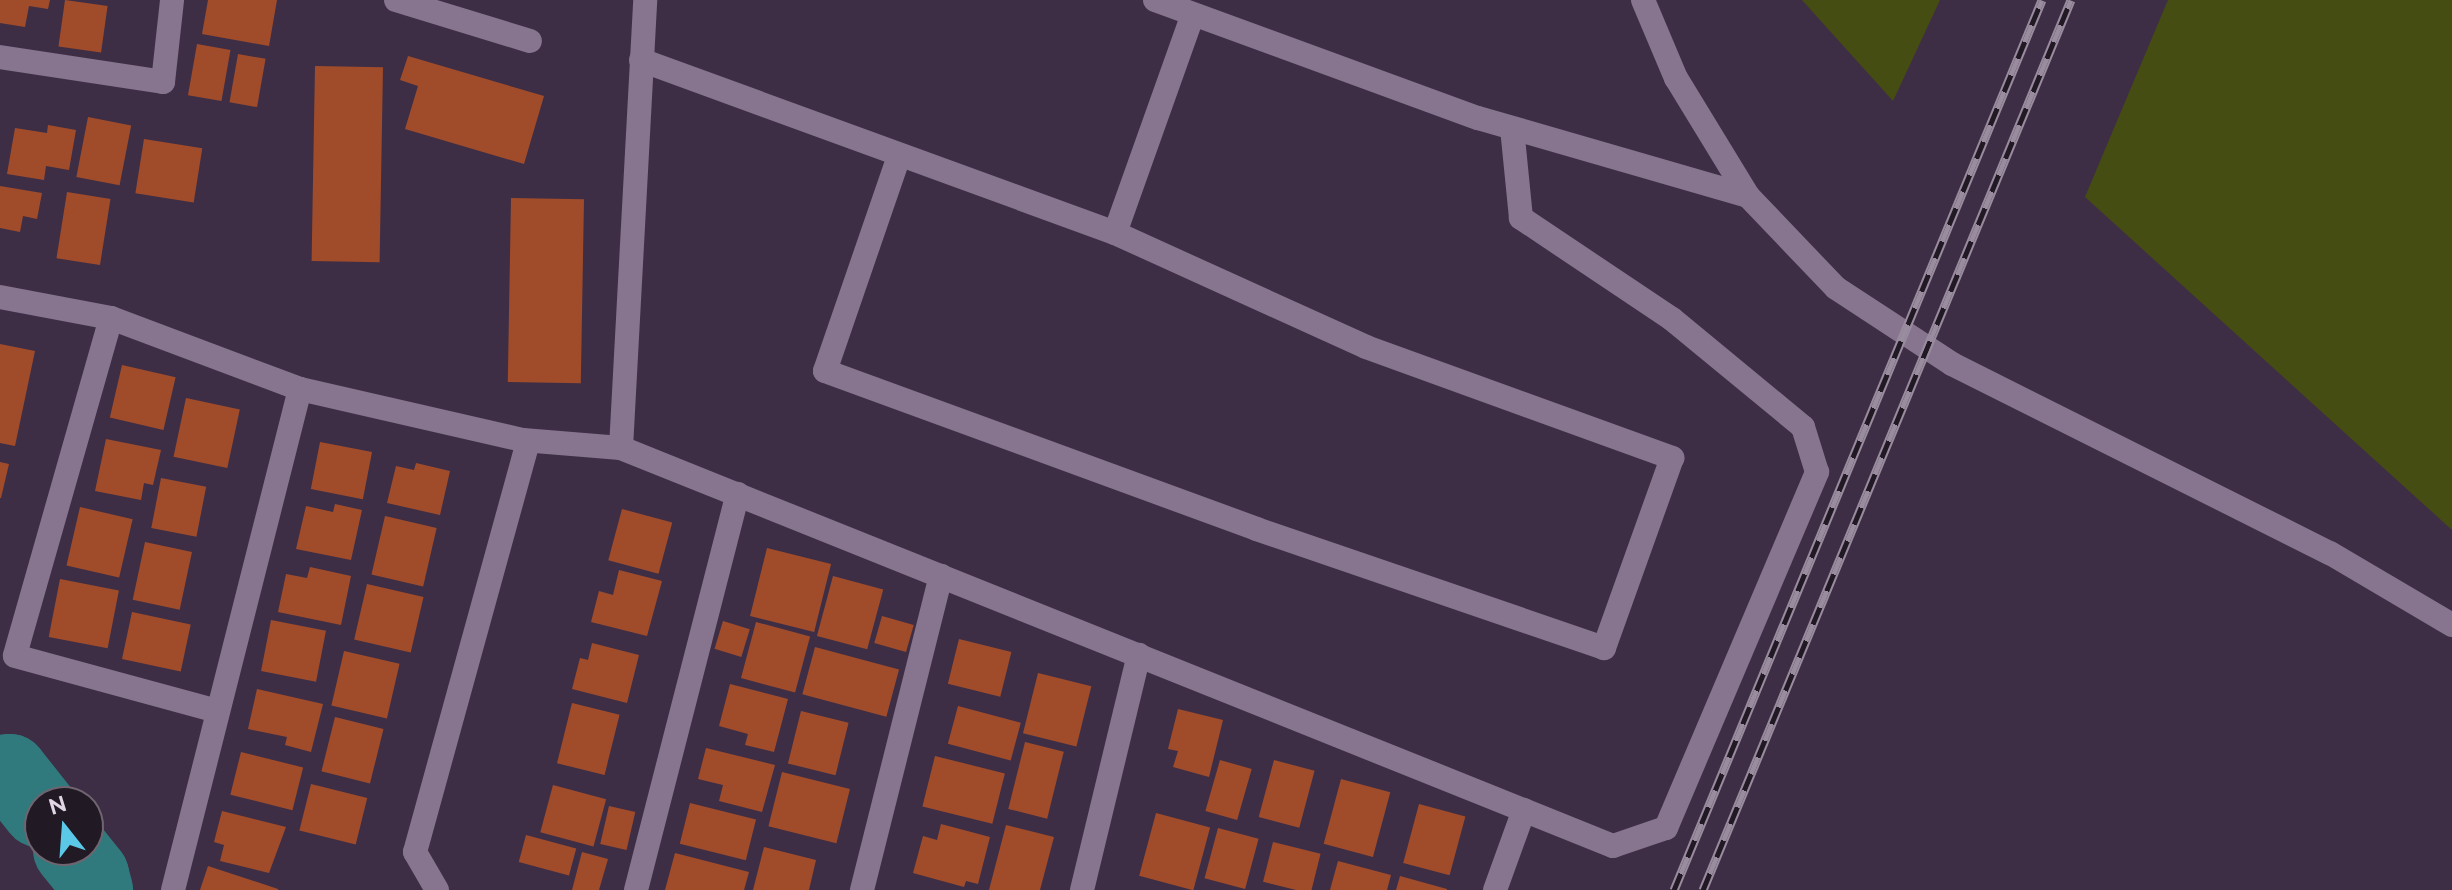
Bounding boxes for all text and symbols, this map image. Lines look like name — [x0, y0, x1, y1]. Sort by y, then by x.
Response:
north arrow — [24, 786, 104, 866]
text: N — [46, 790, 69, 820]

